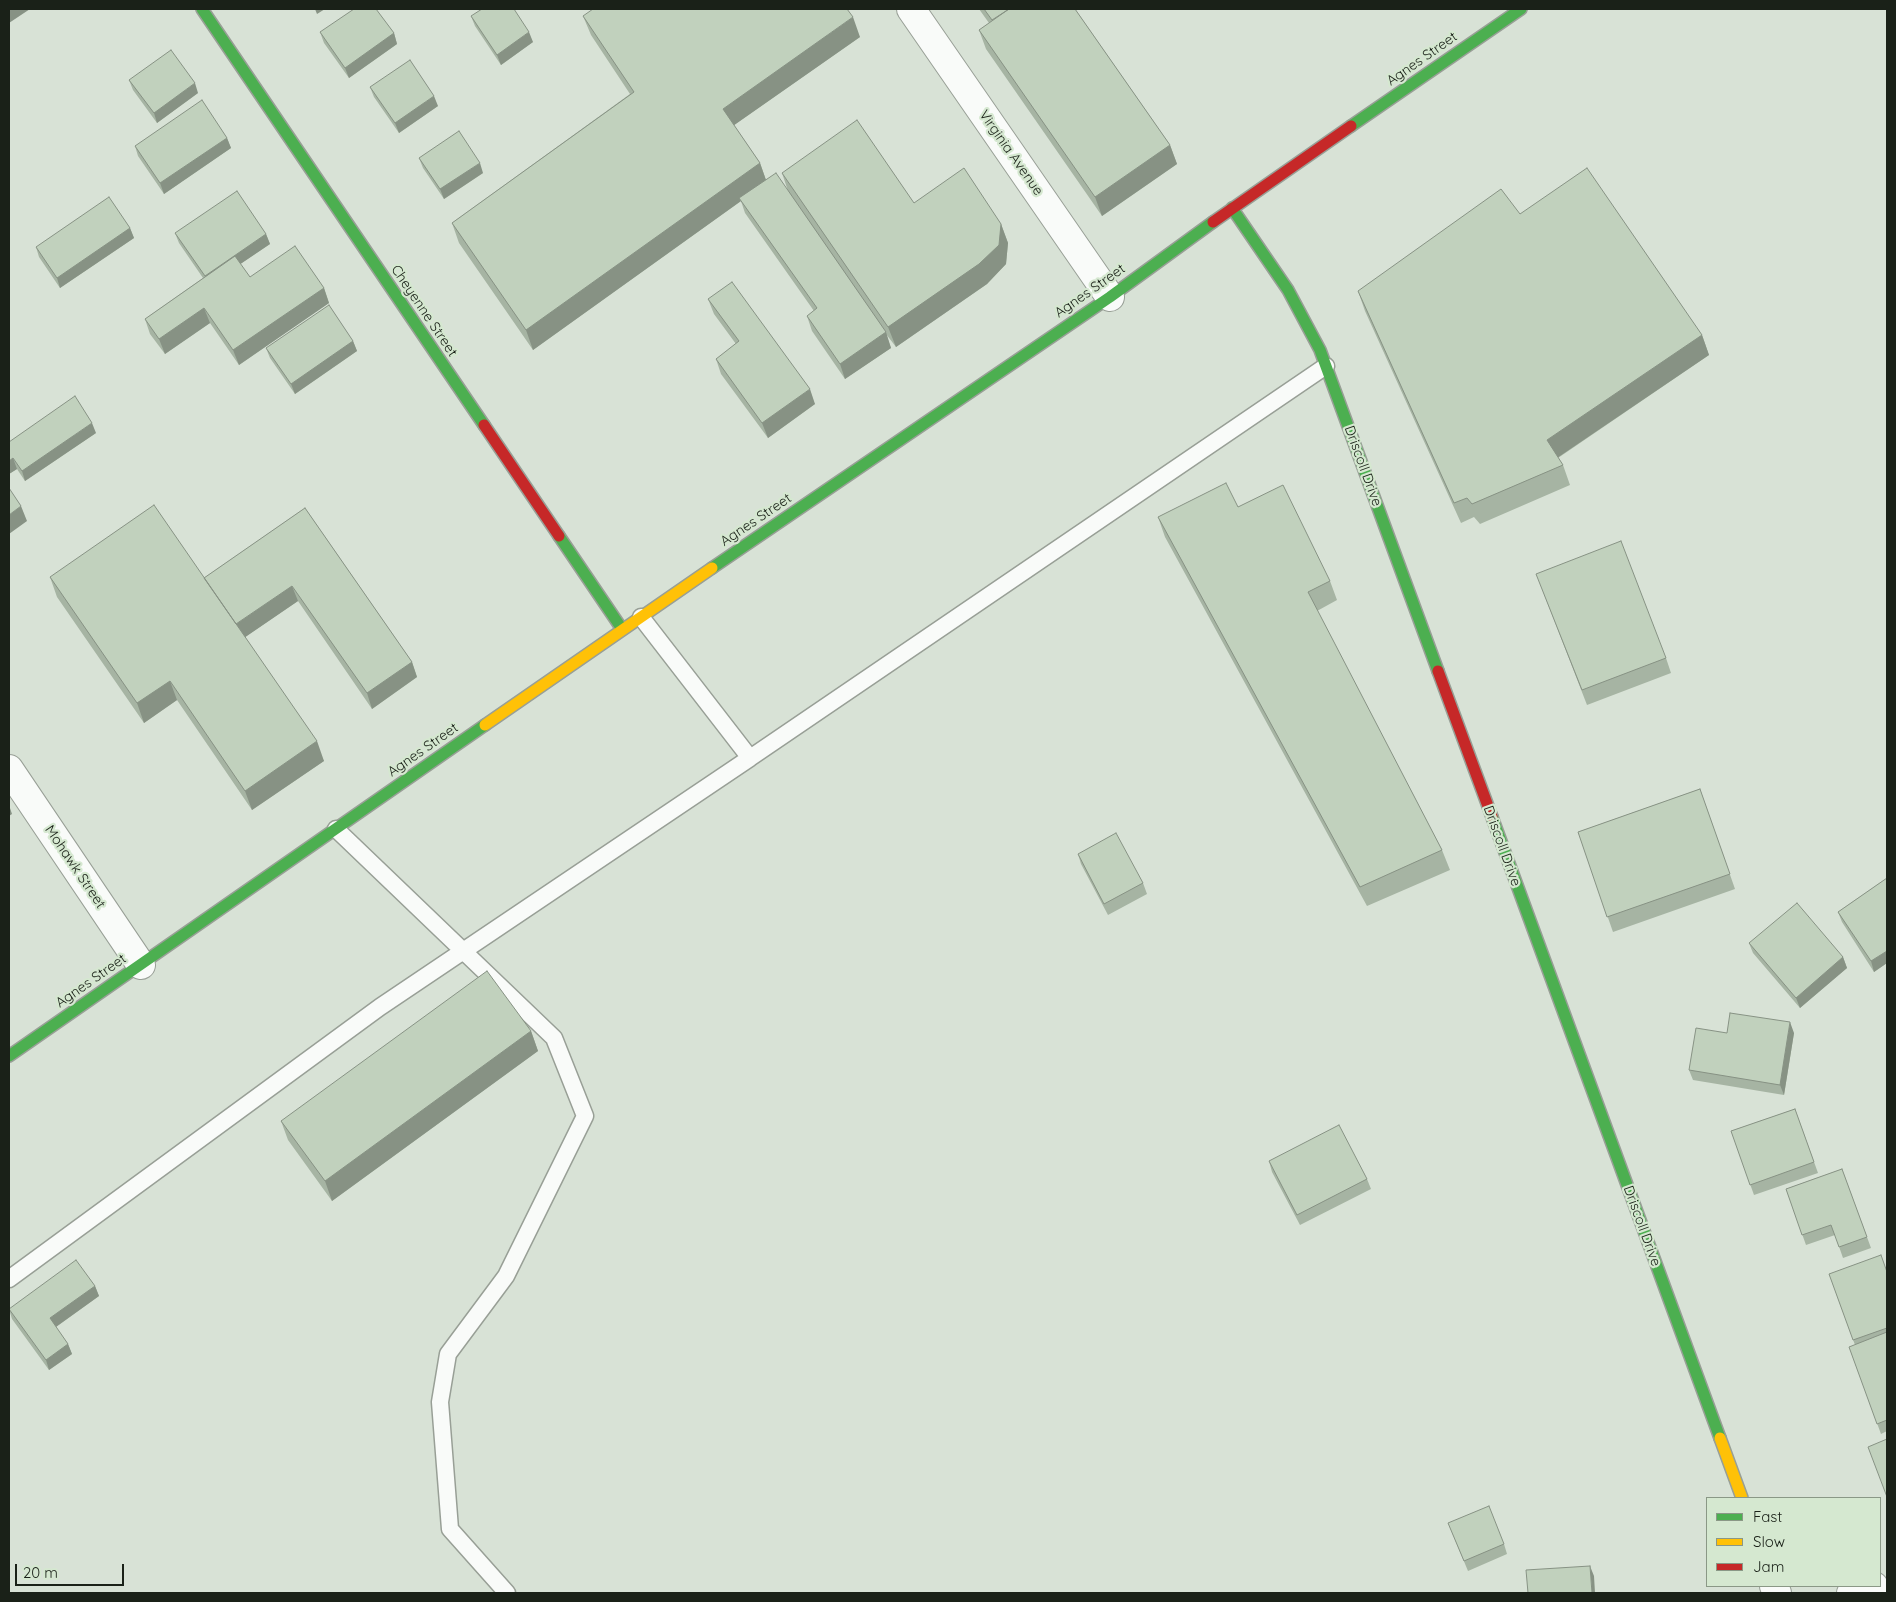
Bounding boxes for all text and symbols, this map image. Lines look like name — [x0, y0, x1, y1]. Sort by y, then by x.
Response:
street label: Agnes Street — [1383, 28, 1461, 90]
street label: Virginia Avenue — [975, 107, 1047, 199]
street label: Agnes Street — [1051, 260, 1129, 322]
street label: Cheyenne Street — [387, 262, 461, 360]
street label: Driscoll Drive — [1341, 423, 1385, 509]
street label: Agnes Street — [717, 490, 795, 550]
street label: Agnes Street — [384, 719, 462, 781]
street label: Driscoll Drive — [1480, 803, 1524, 889]
street label: Mohawk Street — [41, 822, 109, 912]
street label: Agnes Street — [52, 950, 130, 1012]
street label: Driscoll Drive — [1620, 1183, 1664, 1269]
legend — [1706, 1497, 1881, 1587]
text: Fast — [1753, 1507, 1782, 1526]
text: Slow — [1753, 1532, 1785, 1551]
scale bar — [18, 1554, 126, 1586]
text: Jam — [1753, 1557, 1784, 1576]
text: 20 m — [23, 1563, 58, 1582]

